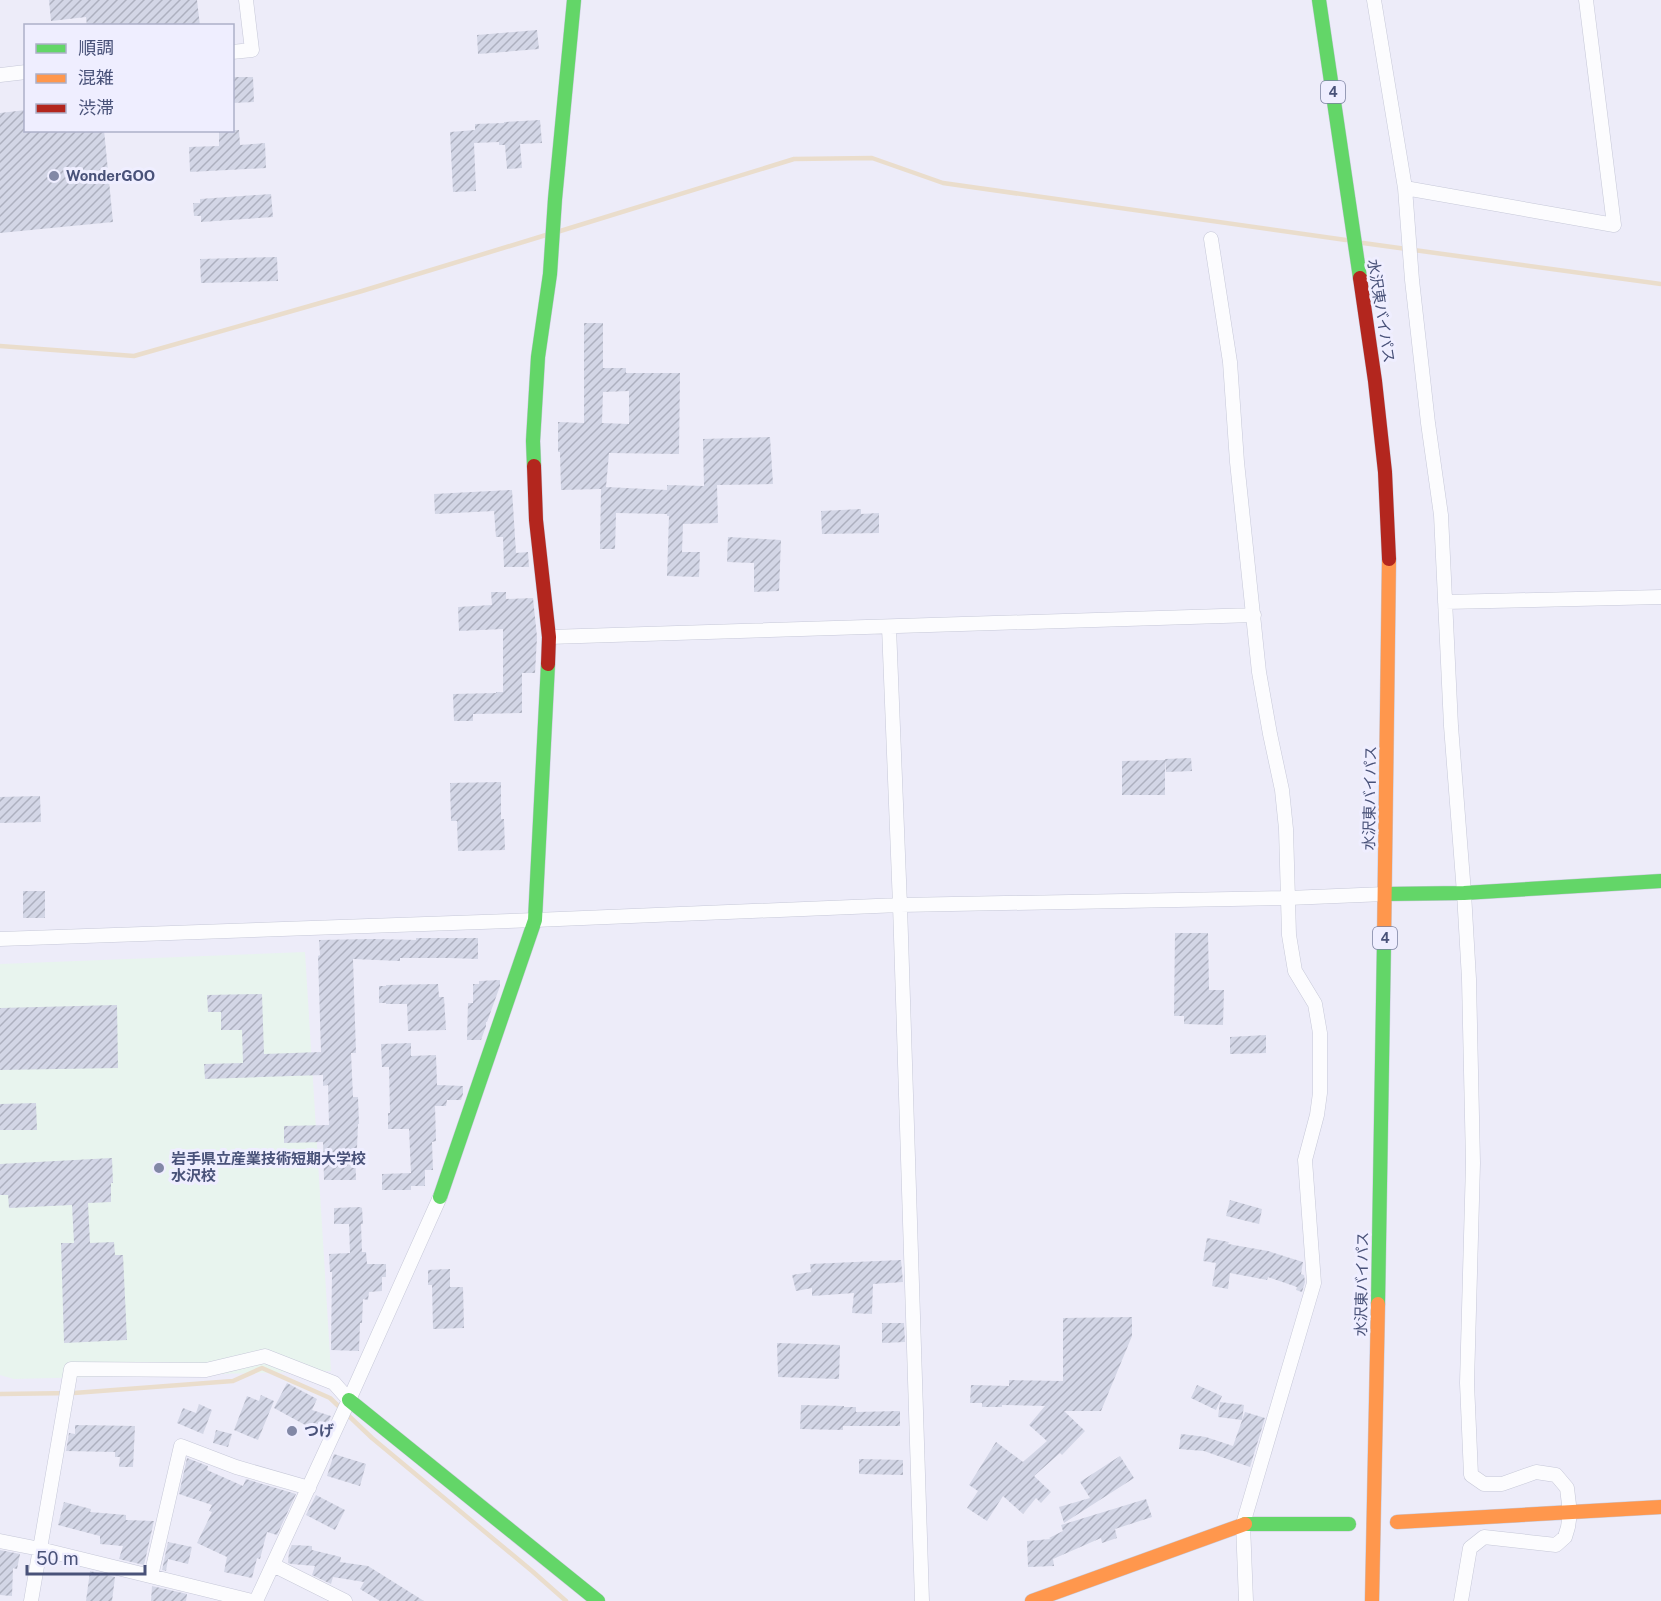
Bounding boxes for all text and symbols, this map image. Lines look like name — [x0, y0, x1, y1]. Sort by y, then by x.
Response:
legend — [24, 24, 234, 132]
text: 順調 — [78, 37, 114, 58]
text: 混雑 — [78, 67, 114, 88]
road number: 4 — [1321, 81, 1345, 103]
text: 渋滞 — [78, 97, 114, 118]
place label: WonderGOO — [66, 167, 155, 184]
marker: WonderGOO — [47, 169, 61, 183]
street label: 水沢東バイパス — [1365, 258, 1398, 364]
street label: 水沢東バイパス — [1360, 745, 1379, 850]
road number: 4 — [1373, 927, 1397, 949]
place label: 岩手県立産業技術短期大学校 水沢校 — [171, 1150, 366, 1184]
marker: 岩手県立産業技術短期大学校 水沢校 — [152, 1161, 166, 1175]
street label: 水沢東バイパス — [1352, 1231, 1371, 1336]
place label: つげ — [304, 1422, 334, 1439]
marker: つげ — [285, 1424, 299, 1438]
scale bar — [27, 1538, 146, 1576]
text: 50 m — [36, 1548, 79, 1569]

